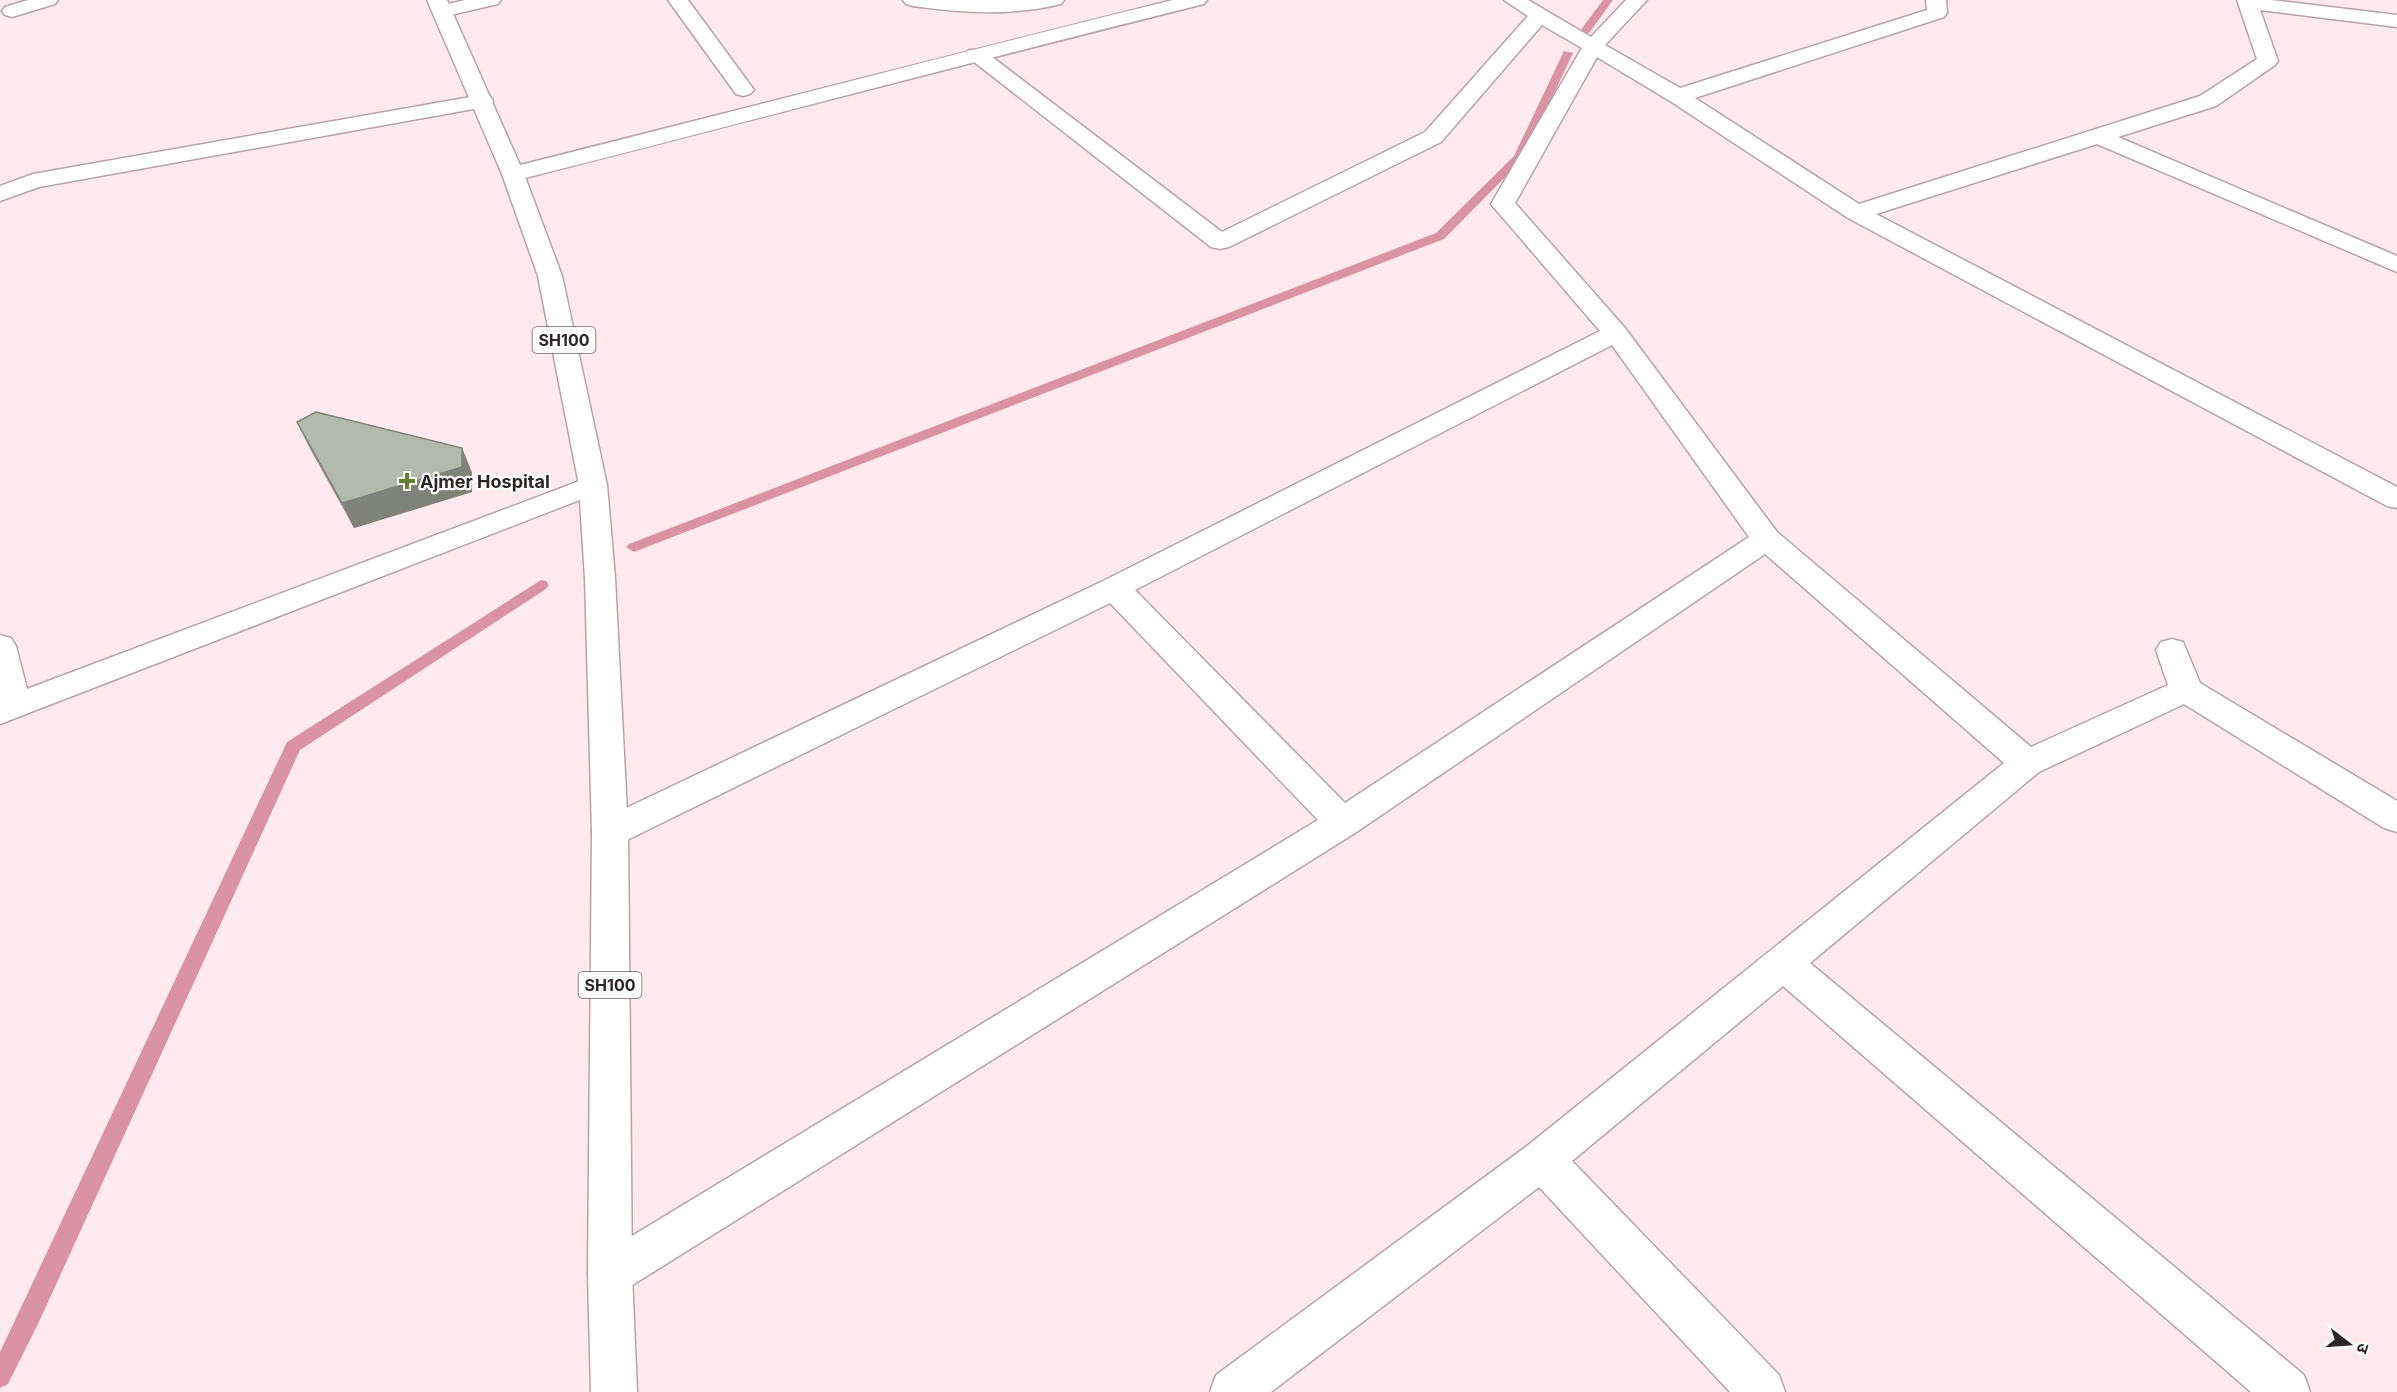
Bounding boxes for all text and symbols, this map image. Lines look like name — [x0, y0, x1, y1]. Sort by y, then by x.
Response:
road number: SH100 — [532, 327, 596, 353]
place label: Ajmer Hospital — [420, 471, 550, 492]
marker: Ajmer Hospital — [398, 472, 416, 490]
road number: SH100 — [578, 972, 642, 998]
north arrow — [2319, 1314, 2379, 1374]
text: उ — [2352, 1341, 2374, 1356]

